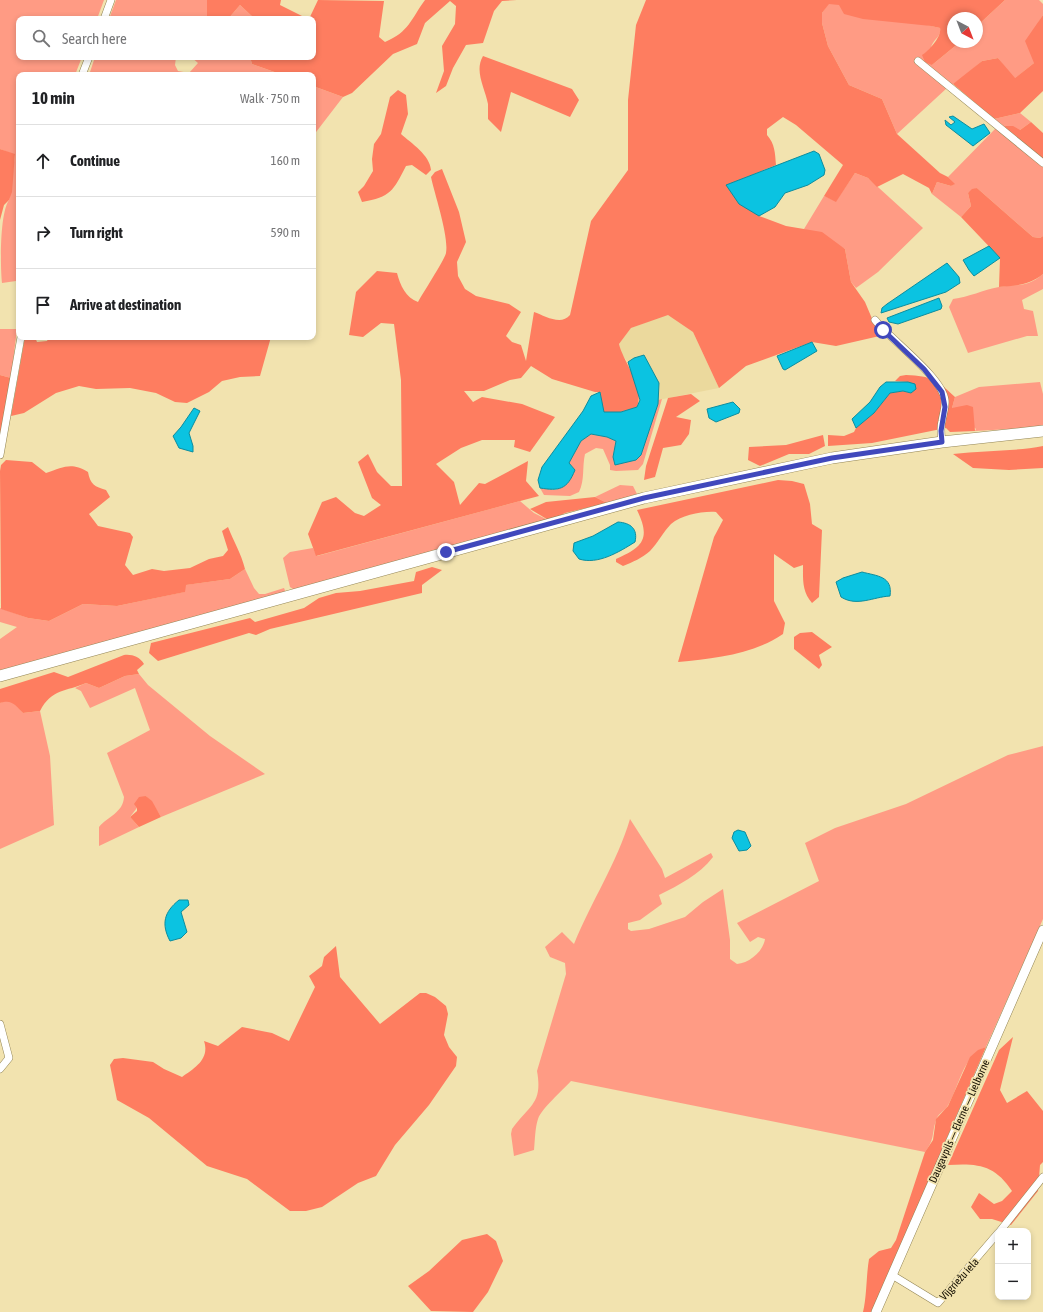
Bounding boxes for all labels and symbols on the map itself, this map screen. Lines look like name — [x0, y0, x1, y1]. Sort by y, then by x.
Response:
north arrow — [947, 12, 983, 48]
route start — [874, 321, 892, 339]
route end — [437, 543, 455, 561]
street label: Daugavpils — Elerne — Lielborne — [926, 1058, 992, 1184]
street label: Vījgriežu iela — [937, 1256, 981, 1302]

